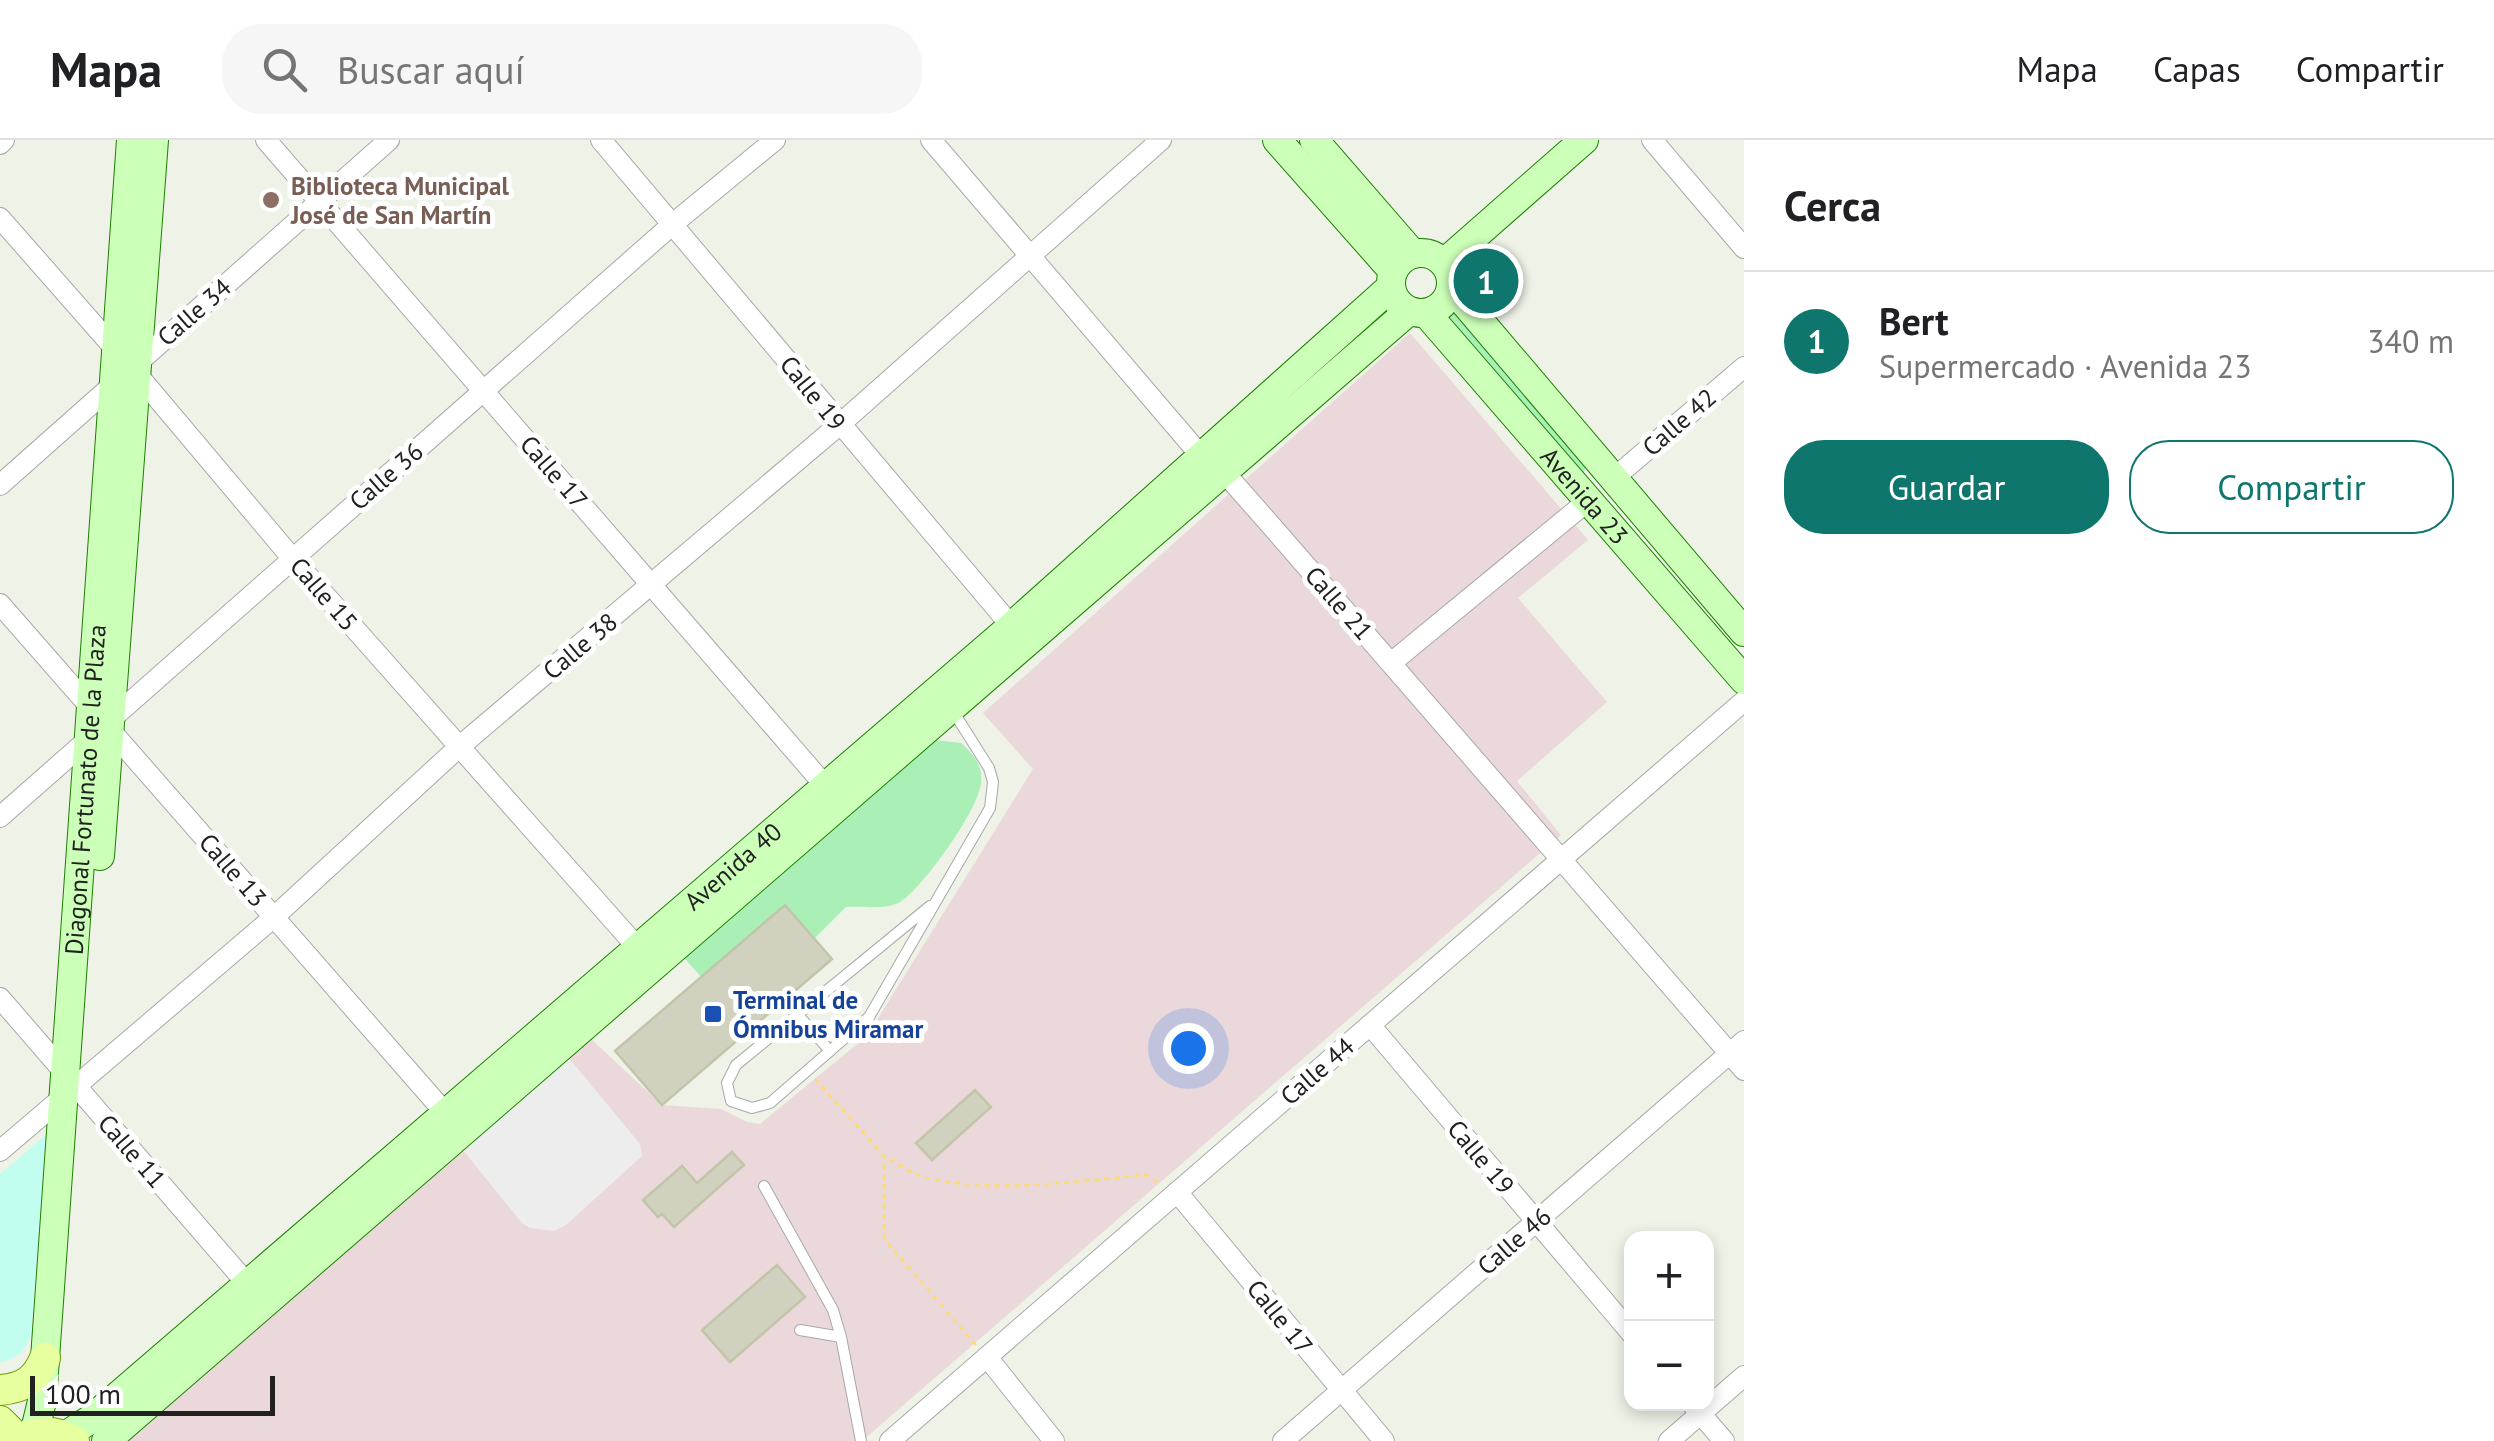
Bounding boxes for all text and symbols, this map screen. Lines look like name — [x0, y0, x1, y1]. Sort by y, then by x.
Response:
search box — [222, 24, 922, 114]
text: Mapa — [50, 38, 162, 100]
icon: search — [257, 42, 312, 97]
text: Buscar aquí — [337, 45, 525, 94]
text: Mapa — [2017, 46, 2098, 92]
text: Capas — [2153, 46, 2241, 92]
text: Compartir — [2296, 46, 2444, 92]
place label: Biblioteca Municipal José de San Martín — [290, 170, 509, 231]
text: Cerca — [1784, 178, 1881, 233]
marker: Biblioteca Municipal José de San Martín — [260, 189, 282, 211]
pin: 1 — [1454, 244, 1518, 318]
street label: Calle 34 — [150, 271, 238, 353]
text: Bert — [1879, 296, 1949, 345]
text: 1 — [1807, 320, 1826, 362]
text: 340 m — [2367, 320, 2454, 362]
text: Supermercado · Avenida 23 — [1879, 345, 2252, 387]
street label: Calle 19 — [773, 349, 853, 437]
street label: Calle 42 — [1635, 381, 1723, 463]
street label: Calle 17 — [513, 428, 595, 516]
street label: Calle 36 — [342, 435, 430, 517]
button: Guardar — [1784, 440, 2109, 534]
button: Compartir — [2129, 440, 2454, 534]
street label: Avenida 23 — [1534, 441, 1635, 551]
street label: Calle 15 — [283, 550, 365, 638]
street label: Calle 21 — [1298, 559, 1380, 647]
street label: Calle 38 — [536, 606, 624, 686]
street label: Diagonal Fortunato de la Plaza — [58, 623, 113, 956]
street label: Avenida 40 — [677, 816, 788, 917]
street label: Calle 13 — [192, 826, 274, 914]
place label: Terminal de Ómnibus Miramar — [733, 984, 923, 1045]
marker: Terminal de Ómnibus Miramar — [702, 1003, 724, 1025]
your location — [1163, 1023, 1214, 1074]
street label: Calle 44 — [1273, 1030, 1361, 1112]
street label: Calle 11 — [91, 1107, 173, 1195]
street label: Calle 19 — [1441, 1113, 1521, 1201]
street label: Calle 46 — [1470, 1200, 1558, 1282]
map controls — [1624, 1231, 1714, 1411]
button: + — [1624, 1231, 1714, 1321]
street label: Calle 17 — [1240, 1273, 1320, 1361]
button: − — [1624, 1321, 1714, 1411]
scale bar — [30, 1371, 275, 1416]
text: 100 m — [45, 1375, 121, 1412]

